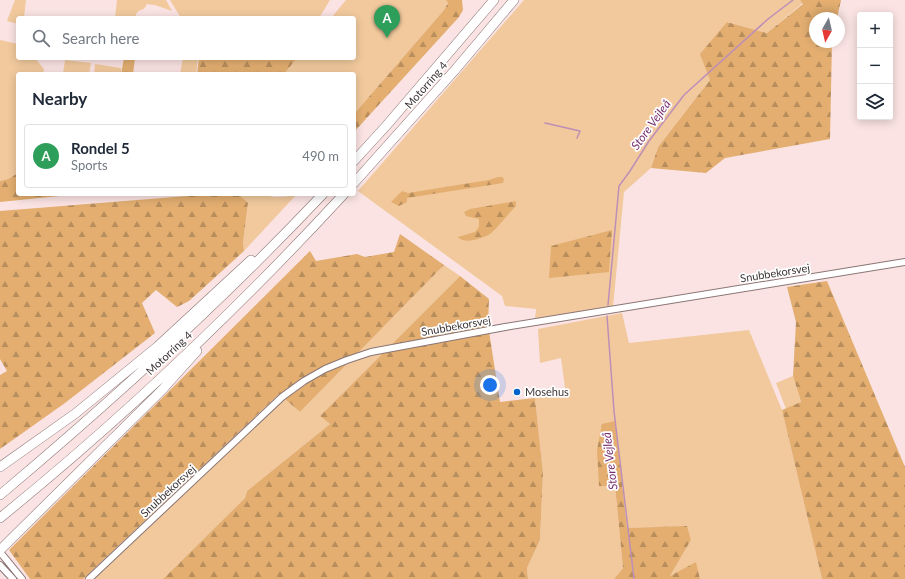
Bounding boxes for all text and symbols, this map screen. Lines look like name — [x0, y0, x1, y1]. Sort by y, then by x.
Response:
pin: A — [374, 5, 400, 38]
north arrow — [809, 12, 845, 48]
map controls — [857, 12, 893, 120]
button: + — [857, 12, 893, 48]
search box — [16, 16, 356, 60]
icon: search — [30, 27, 52, 49]
text: Search here — [62, 29, 139, 47]
button: − — [857, 48, 893, 84]
street label: Motorring 4 — [402, 58, 450, 111]
button: layers — [857, 84, 893, 120]
text: Nearby — [32, 88, 87, 109]
water label: Store Vejleå — [627, 97, 674, 153]
text: Rondel 5 — [71, 139, 130, 157]
text: A — [41, 148, 51, 164]
text: 490 m — [302, 148, 339, 164]
text: Sports — [71, 157, 108, 173]
street label: Snubbekorsvej — [739, 261, 811, 284]
street label: Snubbekorsvej — [420, 313, 492, 338]
street label: Motorring 4 — [143, 328, 195, 377]
your location — [480, 375, 500, 395]
place label: Mosehus — [525, 385, 569, 398]
marker: Mosehus — [512, 387, 522, 397]
water label: Store Vejleå — [599, 431, 620, 491]
street label: Snubbekorsvej — [137, 462, 198, 519]

